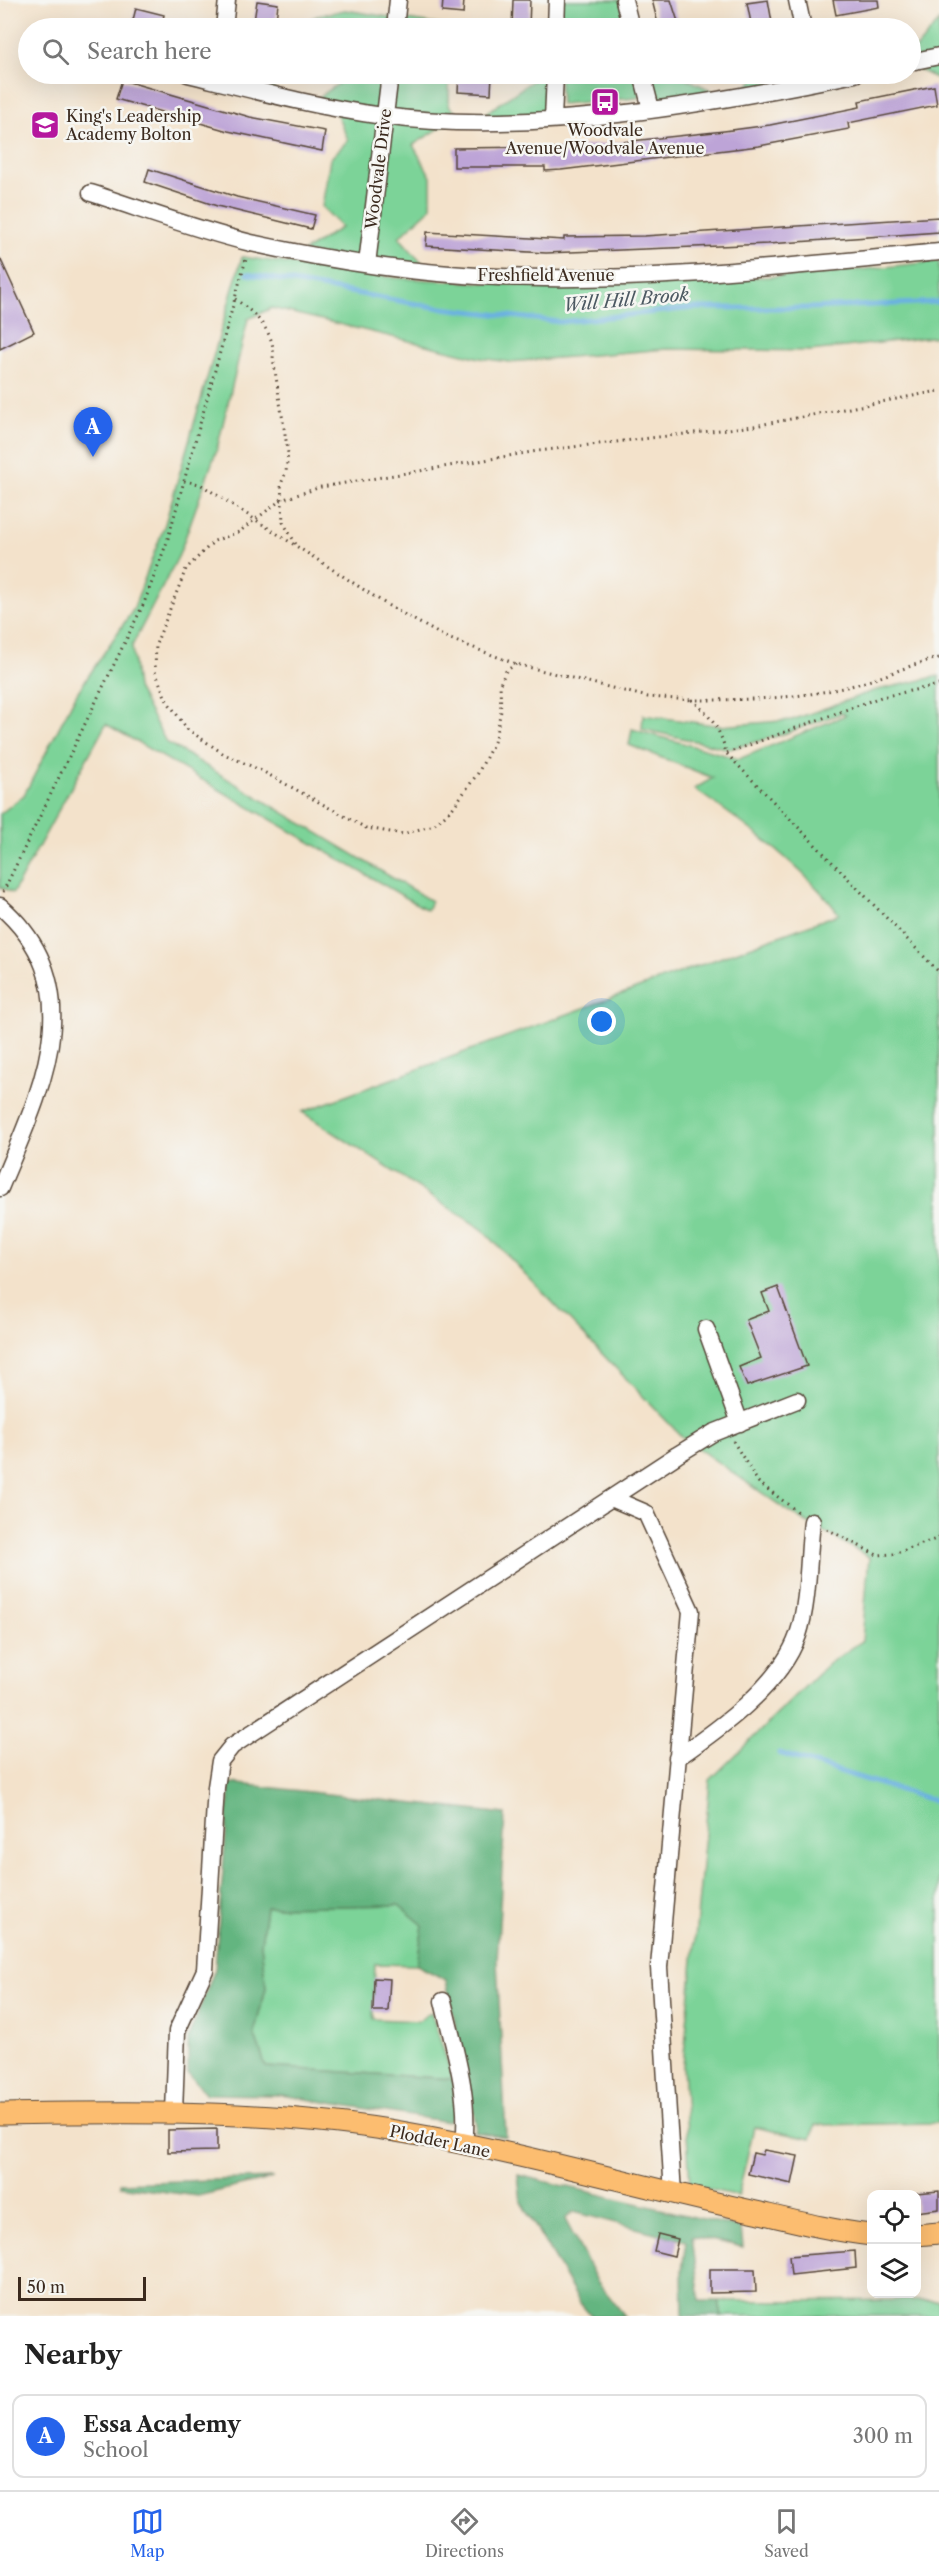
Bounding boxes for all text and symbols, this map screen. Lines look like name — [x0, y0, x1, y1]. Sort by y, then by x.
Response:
search box — [18, 18, 921, 84]
icon: search — [39, 35, 72, 68]
text: Search here — [87, 38, 212, 65]
bus stop icon: Woodvale Avenue/Woodvale Avenue — [589, 86, 621, 118]
place label: King's Leadership Academy Bolton — [65, 106, 202, 144]
street label: Woodvale Drive — [361, 107, 395, 232]
school or university icon: King's Leadership Academy Bolton — [29, 109, 61, 141]
place label: Woodvale Avenue/Woodvale Avenue — [505, 120, 704, 158]
street label: Freshfield Avenue — [478, 265, 614, 285]
water label: Will Hill Brook — [562, 283, 690, 316]
pin: A — [74, 408, 112, 457]
your location — [587, 1007, 616, 1036]
street label: Plodder Lane — [388, 2121, 492, 2161]
map controls — [867, 2190, 921, 2298]
button: locate — [867, 2190, 921, 2244]
button: layers — [867, 2244, 921, 2298]
scale bar — [18, 2274, 146, 2302]
text: 50 m — [27, 2277, 65, 2297]
text: Nearby — [24, 2339, 122, 2371]
text: Essa Academy — [83, 2411, 241, 2438]
text: A — [38, 2424, 53, 2448]
text: 300 m — [853, 2424, 913, 2448]
text: School — [83, 2438, 148, 2462]
tab: Map — [130, 2505, 165, 2561]
tab: Directions — [425, 2505, 504, 2561]
tab: Saved — [764, 2505, 809, 2561]

